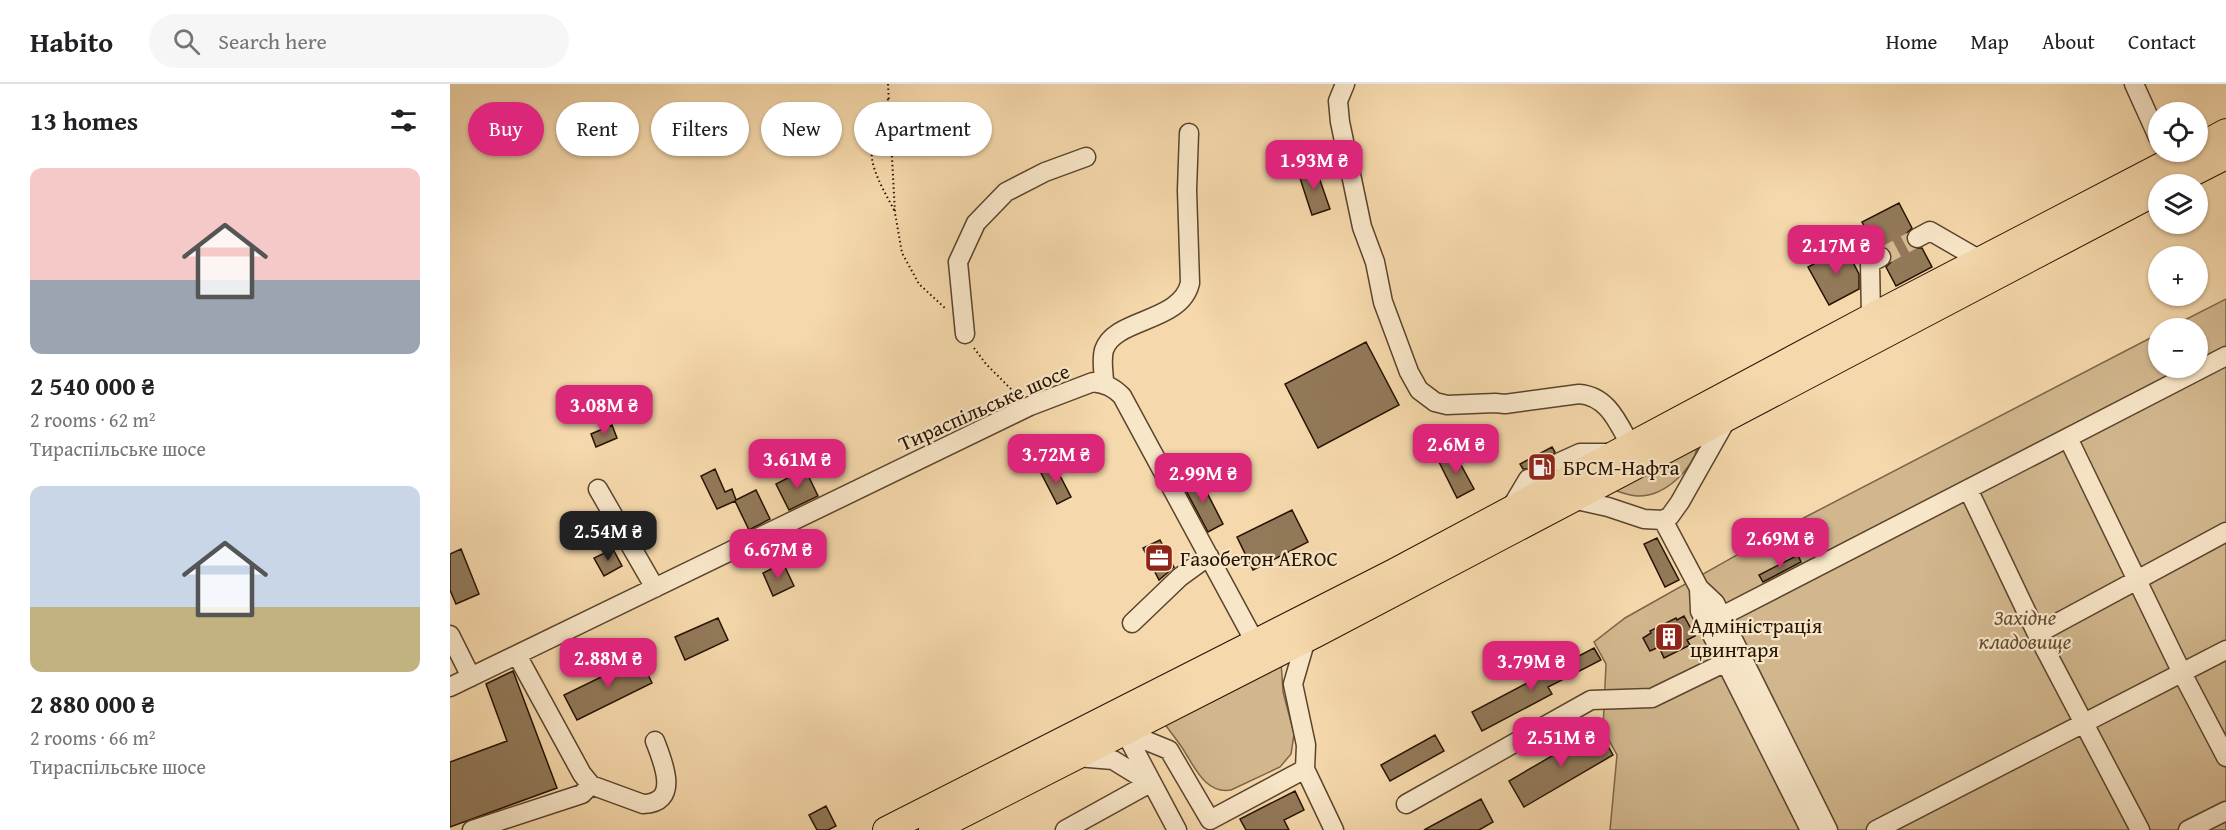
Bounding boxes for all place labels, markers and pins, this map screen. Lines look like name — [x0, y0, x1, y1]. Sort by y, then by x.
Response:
pin: 1.93M ₴ — [1259, 140, 1369, 191]
pin: 2.17M ₴ — [1781, 225, 1891, 276]
pin: 3.08M ₴ — [549, 385, 659, 436]
pin: 2.6M ₴ — [1407, 424, 1505, 475]
pin: 3.72M ₴ — [1001, 434, 1111, 485]
pin: 3.61M ₴ — [742, 439, 852, 490]
fuel station icon: БРСМ-Нафта — [1526, 451, 1558, 483]
place label: БРСМ-Нафта — [1563, 452, 1679, 483]
pin: 2.99M ₴ — [1148, 453, 1258, 504]
pin: 2.54M ₴ — [553, 511, 663, 562]
pin: 2.69M ₴ — [1725, 518, 1835, 569]
pin: 6.67M ₴ — [723, 529, 833, 580]
office icon: Газобетон AEROC — [1143, 542, 1175, 574]
place label: Газобетон AEROC — [1180, 543, 1338, 574]
place label: Адміністрація цвинтаря — [1690, 610, 1823, 665]
building icon: Адміністрація цвинтаря — [1653, 621, 1685, 653]
pin: 2.88M ₴ — [553, 638, 663, 689]
pin: 3.79M ₴ — [1476, 641, 1586, 692]
pin: 2.51M ₴ — [1506, 717, 1616, 768]

